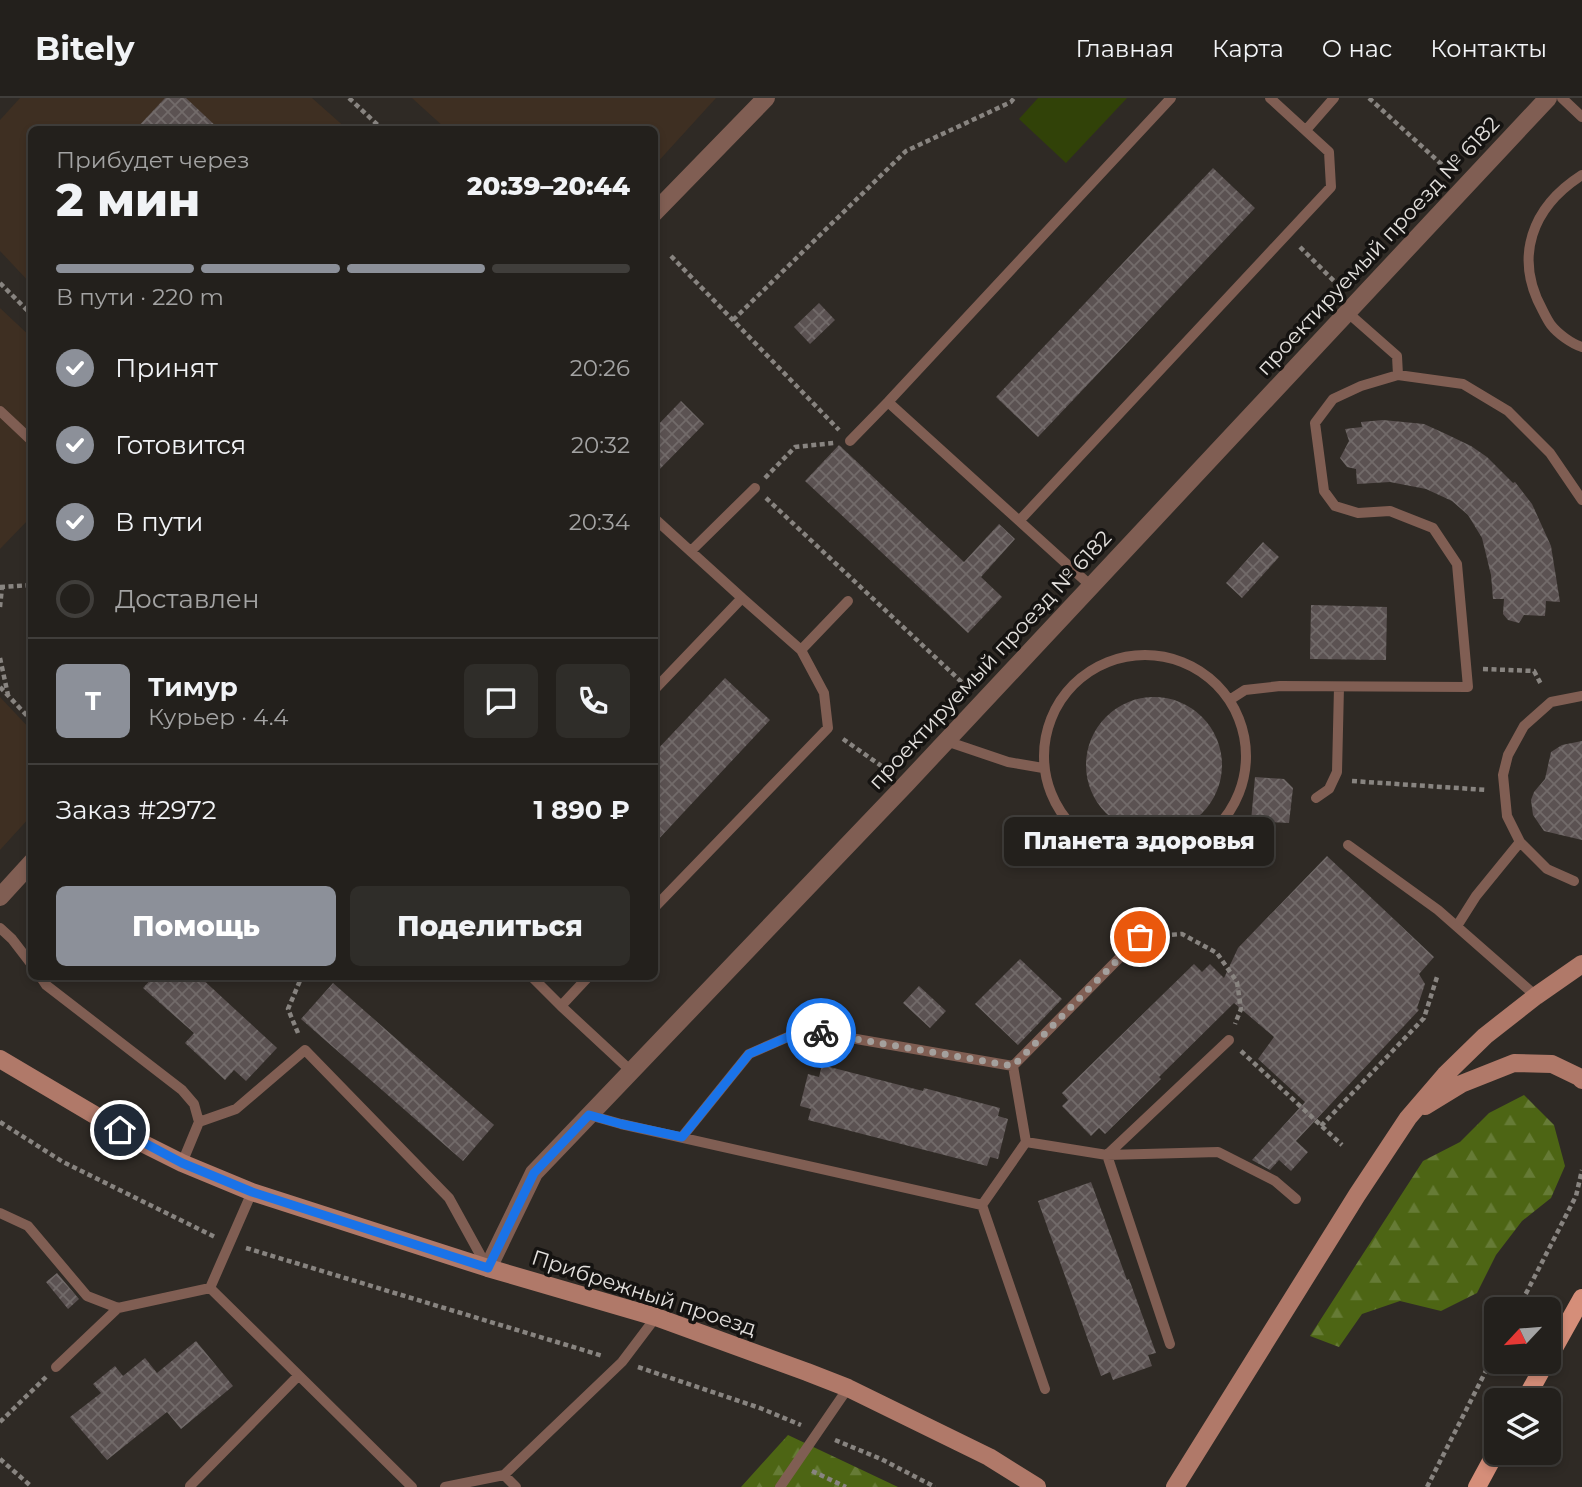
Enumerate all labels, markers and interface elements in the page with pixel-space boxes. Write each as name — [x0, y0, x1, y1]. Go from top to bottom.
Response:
text: Bitely — [35, 28, 134, 68]
text: Главная — [1076, 34, 1174, 63]
text: Карта — [1212, 34, 1284, 63]
text: О нас — [1322, 34, 1392, 63]
text: Контакты — [1430, 34, 1547, 63]
street label: проектируемый проезд № 6182 — [1251, 111, 1504, 380]
text: Прибудет через — [56, 146, 250, 174]
text: 20:39–20:44 — [467, 170, 630, 202]
text: 2 мин — [56, 171, 200, 228]
text: В пути · 220 m — [56, 283, 224, 311]
icon: check — [56, 349, 94, 387]
text: Принят — [115, 352, 218, 384]
text: 20:26 — [570, 354, 630, 382]
icon: check — [56, 426, 94, 464]
text: Готовится — [115, 429, 246, 461]
text: 20:32 — [571, 431, 630, 459]
icon: check — [56, 503, 94, 541]
text: В пути — [115, 506, 204, 538]
text: 20:34 — [569, 508, 630, 536]
street label: проектируемый проезд № 6182 — [863, 525, 1116, 794]
text: Доставлен — [115, 583, 260, 615]
button: chat — [464, 664, 538, 738]
button: phone — [556, 664, 630, 738]
text: Тимур — [148, 671, 238, 703]
text: Т — [85, 685, 101, 717]
text: Курьер · 4.4 — [148, 703, 288, 731]
text: Заказ #2972 — [56, 794, 217, 826]
text: 1 890 ₽ — [534, 794, 630, 826]
callout: Планета здоровья — [1005, 818, 1275, 867]
text: Планета здоровья — [1023, 827, 1255, 855]
button: Помощь — [56, 886, 336, 966]
button: Поделиться — [350, 886, 630, 966]
pin — [1110, 907, 1170, 967]
icon: bag — [1121, 918, 1159, 956]
courier — [786, 998, 856, 1068]
icon: bike — [802, 1014, 840, 1052]
pin — [90, 1100, 150, 1160]
icon: home — [101, 1111, 139, 1149]
street label: Прибрежный проезд — [529, 1244, 760, 1341]
north arrow — [1484, 1297, 1561, 1374]
map controls — [1484, 1297, 1561, 1465]
button: layers — [1484, 1388, 1561, 1465]

